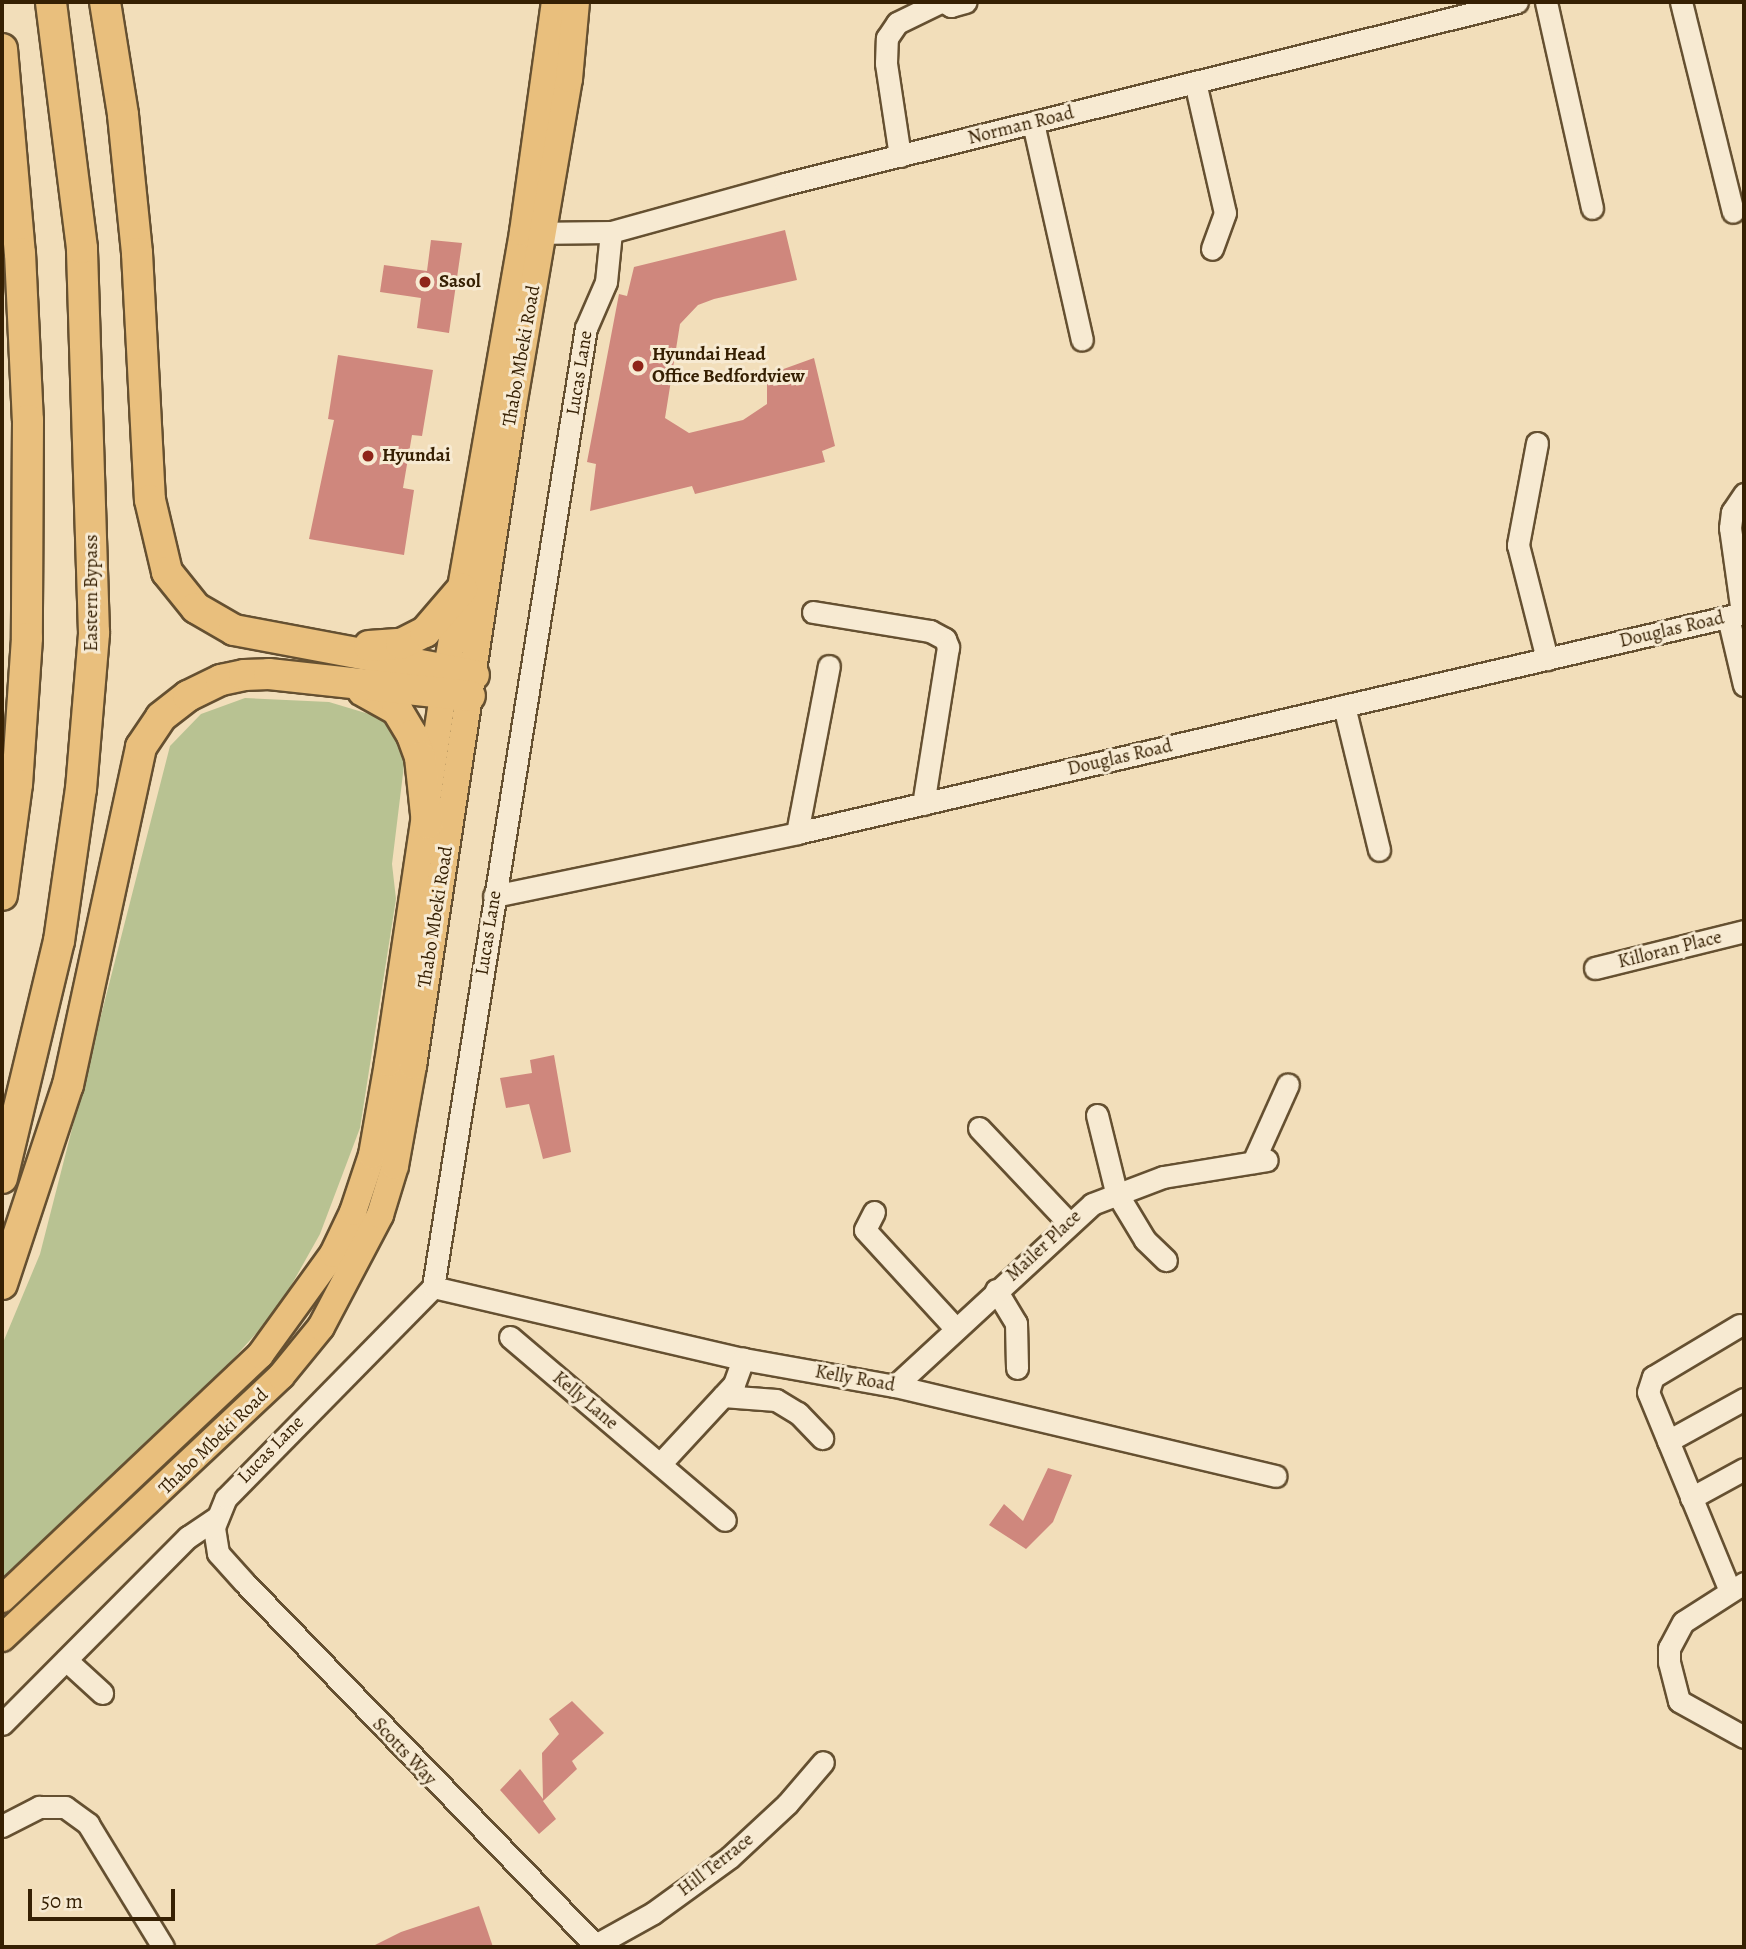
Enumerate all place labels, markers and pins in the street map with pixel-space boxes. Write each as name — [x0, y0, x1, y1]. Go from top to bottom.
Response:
place label: Sasol — [439, 271, 481, 293]
marker: Sasol — [417, 274, 433, 290]
place label: Hyundai Head Office Bedfordview — [652, 344, 805, 388]
marker: Hyundai Head Office Bedfordview — [630, 358, 646, 374]
place label: Hyundai — [382, 445, 451, 467]
marker: Hyundai — [360, 448, 376, 464]

